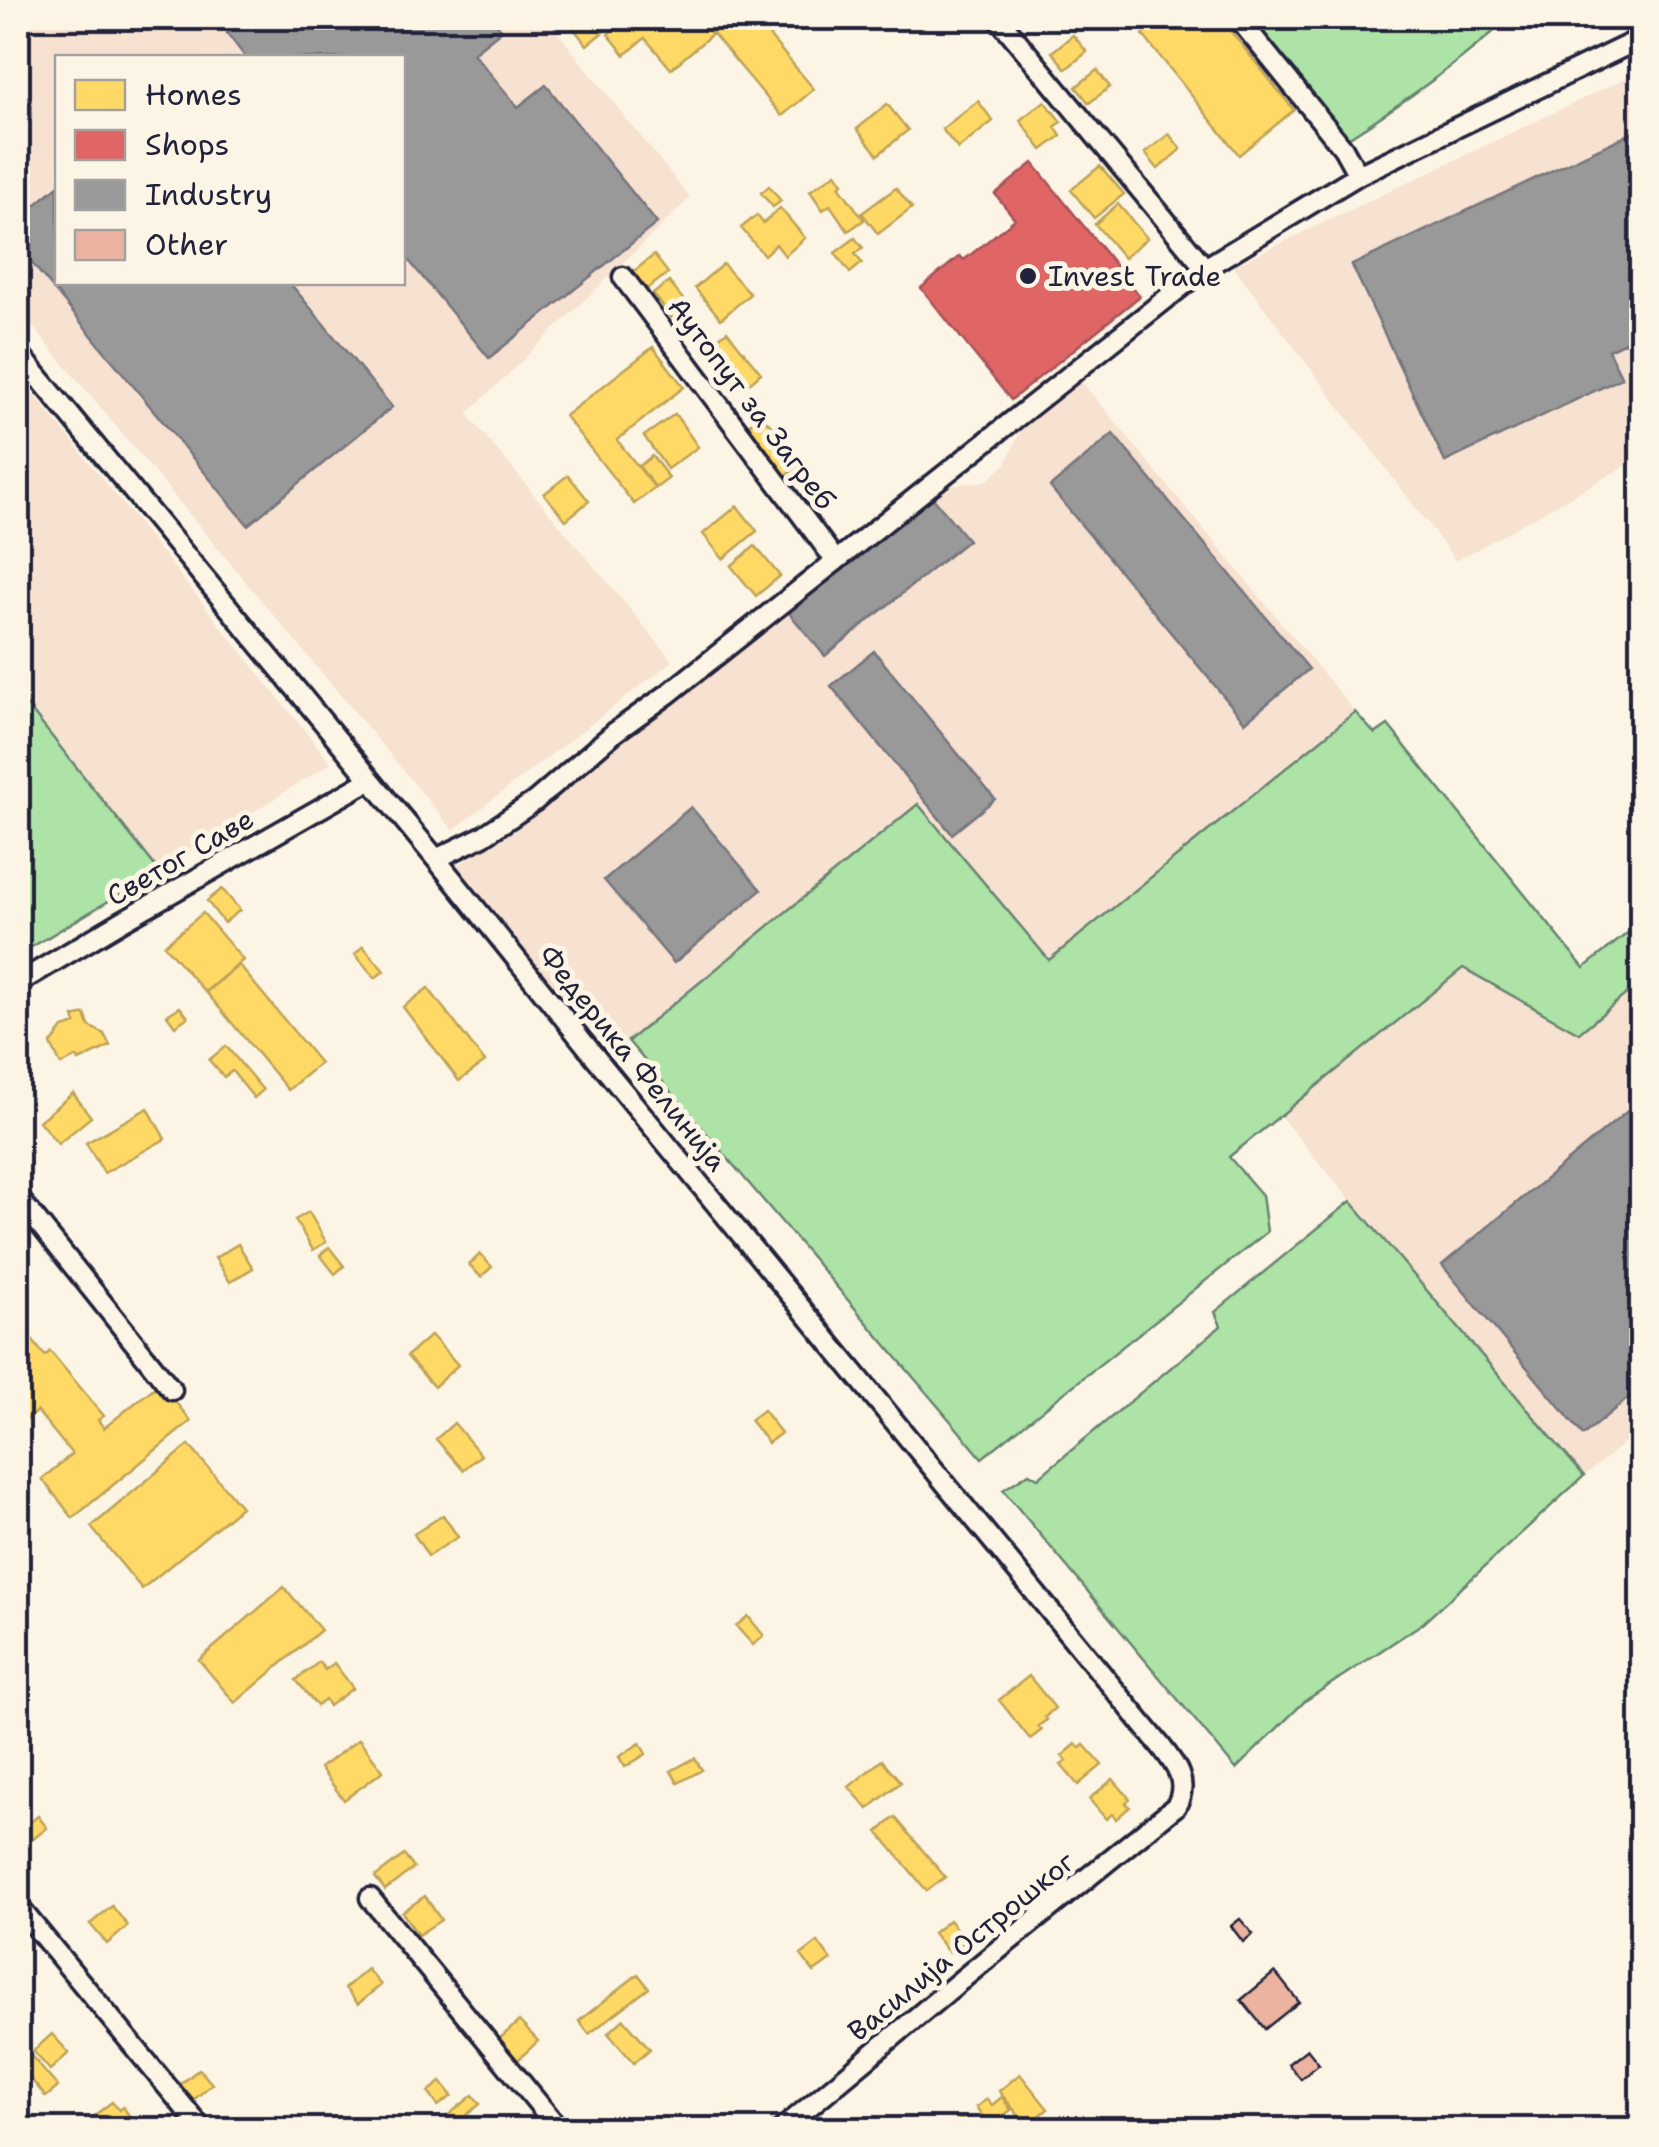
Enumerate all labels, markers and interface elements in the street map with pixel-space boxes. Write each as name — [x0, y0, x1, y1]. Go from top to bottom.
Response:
legend — [55, 55, 405, 285]
text: Homes — [145, 74, 242, 115]
text: Shops — [145, 124, 229, 165]
text: Industry — [145, 174, 272, 215]
text: Other — [145, 224, 228, 265]
place label: Invest Trade — [1048, 257, 1221, 295]
marker: Invest Trade — [1017, 265, 1039, 287]
street label: Аутопут за Загреб — [659, 289, 845, 517]
street label: Светог Саве — [100, 800, 260, 914]
street label: Федерика Фелинија — [530, 937, 736, 1179]
street label: Василија Острошког — [840, 1842, 1083, 2049]

